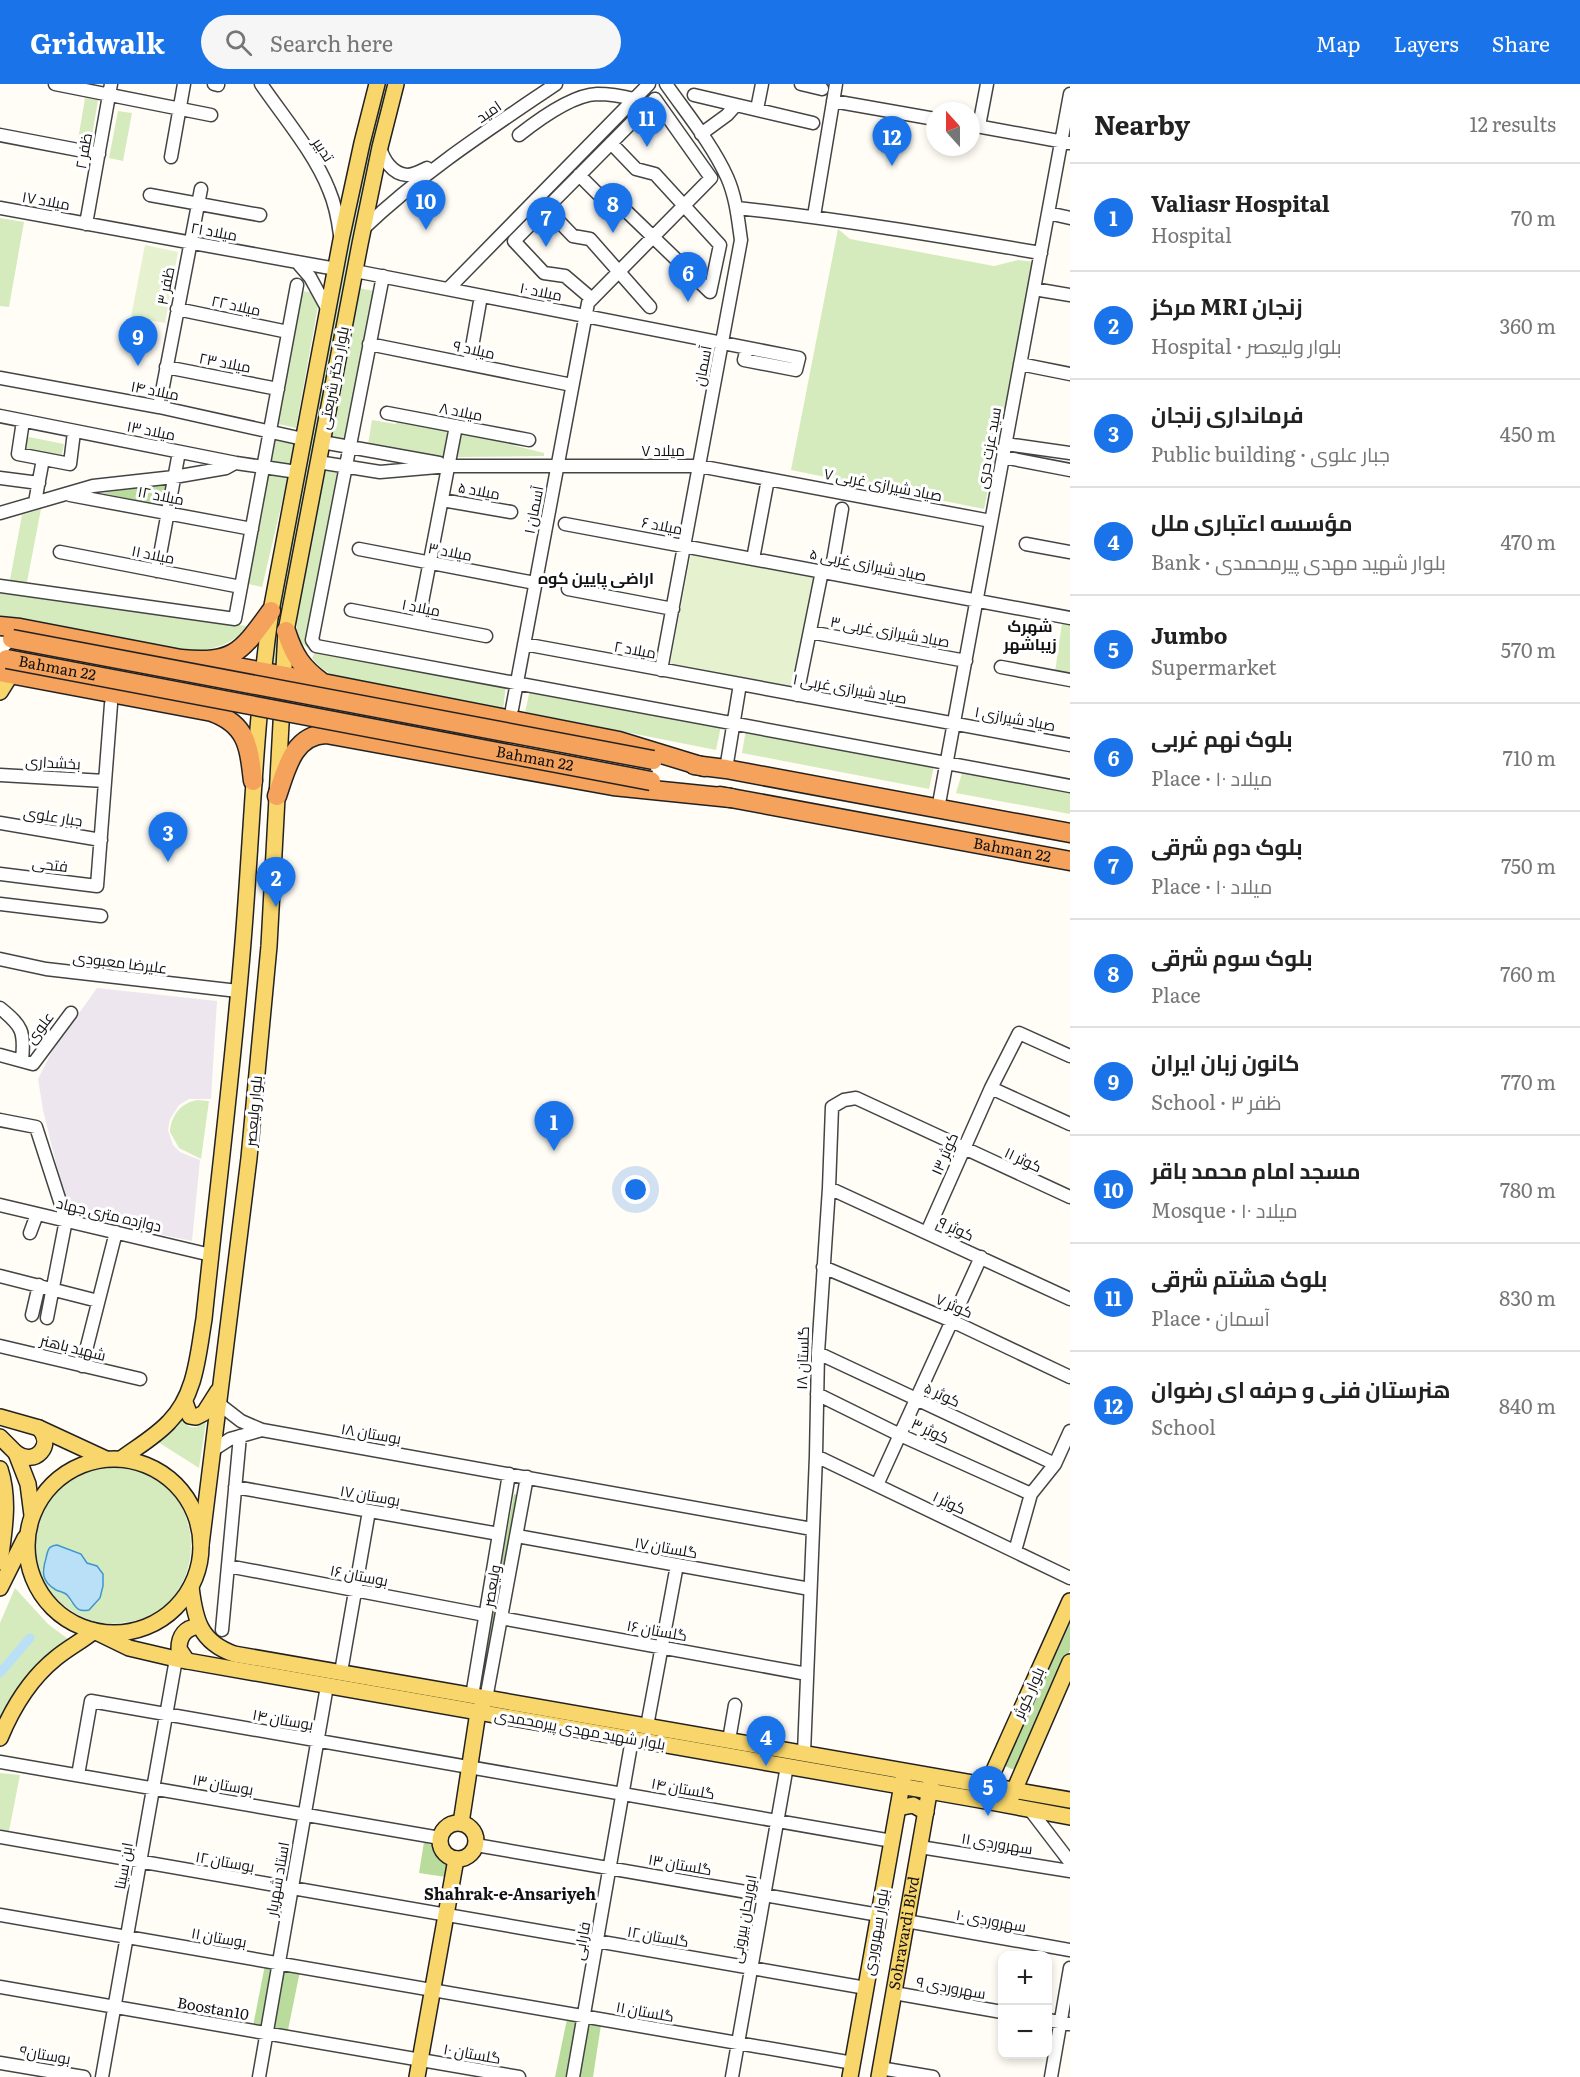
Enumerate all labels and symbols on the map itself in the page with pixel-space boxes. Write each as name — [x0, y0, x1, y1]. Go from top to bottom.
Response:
street label: امید — [471, 94, 505, 128]
pin: 11 — [628, 98, 666, 147]
north arrow — [926, 102, 980, 156]
pin: 12 — [872, 116, 912, 166]
street label: ظفر ۲ — [68, 131, 97, 171]
street label: تدبیر — [307, 132, 341, 166]
pin: 10 — [406, 180, 446, 230]
street label: میلاد ۱۷ — [20, 184, 72, 215]
pin: 8 — [594, 184, 632, 233]
pin: 7 — [526, 198, 566, 247]
street label: میلاد ۲۱ — [189, 215, 239, 246]
pin: 6 — [668, 252, 708, 302]
street label: ظفر ۳ — [150, 265, 179, 307]
street label: میلاد ۱۰ — [518, 275, 564, 306]
street label: میلاد ۲۲ — [209, 288, 263, 321]
pin: 9 — [118, 316, 158, 366]
street label: بلوار دکتر شریعتی — [311, 324, 354, 431]
street label: میلاد ۹ — [451, 333, 497, 364]
street label: آسمان — [686, 343, 717, 388]
street label: میلاد ۲۳ — [197, 345, 253, 378]
street label: میلاد ۱۴ — [129, 374, 182, 405]
street label: میلاد ۸ — [438, 395, 485, 426]
street label: سید عزت حری — [969, 405, 1006, 490]
street label: میلاد ۱۳ — [125, 414, 178, 446]
street label: میلاد ۷ — [641, 438, 685, 461]
street label: صیاد شیرازی غربی ۷ — [822, 461, 944, 506]
street label: میلاد ۵ — [456, 475, 502, 505]
street label: میلاد ۱۲ — [136, 479, 187, 510]
street label: آسمان ۱ — [517, 484, 548, 536]
street label: میلاد ۶ — [640, 509, 685, 540]
street label: میلاد ۳ — [426, 535, 474, 566]
street label: میلاد ۱۱ — [130, 538, 177, 569]
street label: صیاد شیرازی غربی ۵ — [808, 541, 929, 586]
district label: اراضی پایین کوه — [538, 565, 654, 590]
street label: میلاد ۱ — [400, 592, 443, 622]
street label: صیاد شیرازی غربی ۳ — [829, 609, 952, 652]
district label: شهرک زیباشهر — [1002, 613, 1057, 655]
street label: میلاد ۲ — [612, 634, 658, 664]
street label: Bahman 22 — [17, 648, 98, 686]
street label: صیاد شیرازی غربی ۱ — [791, 666, 909, 709]
street label: صیاد شیرازی ۱ — [973, 699, 1058, 736]
street label: Bahman 22 — [494, 739, 576, 776]
street label: بخشداری — [25, 749, 81, 774]
street label: جبار علوی — [22, 799, 85, 832]
pin: 3 — [148, 812, 188, 862]
street label: Bahman 22 — [972, 830, 1053, 867]
street label: فتحی — [31, 850, 69, 877]
pin: 2 — [256, 858, 296, 907]
street label: علیرضا معبودی — [72, 944, 169, 979]
street label: علوی — [19, 1006, 59, 1048]
street label: بلوار ولیعصر — [238, 1074, 267, 1148]
pin: 1 — [534, 1102, 574, 1151]
street label: کوثر ۱۳ — [924, 1128, 963, 1178]
street label: کوثر ۱۱ — [1001, 1140, 1046, 1177]
your location — [621, 1175, 650, 1204]
street label: دوازده متری جهاد — [54, 1190, 164, 1237]
street label: کوثر ۹ — [935, 1209, 978, 1246]
street label: کوثر ۷ — [932, 1286, 977, 1323]
street label: گلستان ۱۸ — [789, 1326, 814, 1390]
street label: شهید باهنر — [37, 1327, 109, 1366]
street label: کوثر ۵ — [921, 1375, 965, 1412]
street label: کوثر ۳ — [908, 1411, 953, 1448]
street label: بوستان ۱۸ — [339, 1416, 403, 1449]
street label: بوستان ۱۷ — [338, 1478, 402, 1511]
street label: کوثر ۱ — [929, 1484, 970, 1519]
street label: گلستان ۱۷ — [633, 1530, 700, 1563]
street label: بوستان ۱۶ — [328, 1558, 390, 1591]
street label: ولیعصر — [475, 1563, 506, 1610]
street label: گلستان ۱۶ — [625, 1613, 689, 1646]
street label: بلوار کوثر — [1006, 1663, 1049, 1723]
street label: بوستان ۱۴ — [251, 1702, 316, 1735]
street label: بلوار شهید مهدی پیرمحمدی — [493, 1702, 668, 1755]
pin: 4 — [746, 1716, 786, 1766]
pin: 5 — [968, 1766, 1008, 1816]
street label: بوستان ۱۳ — [191, 1767, 256, 1800]
street label: گلستان ۱۴ — [650, 1771, 717, 1804]
street label: سهروردی ١١ — [960, 1826, 1035, 1860]
street label: استاد شهریار — [259, 1840, 294, 1919]
street label: ابن سینا — [107, 1841, 138, 1891]
street label: بوستان ۱۲ — [194, 1844, 257, 1877]
street label: گلستان ۱۳ — [647, 1847, 714, 1880]
street label: ابوریحان بیرونی — [723, 1873, 762, 1965]
street label: Sohravardi Blvd — [882, 1874, 924, 1992]
district label: Shahrak-e-Ansariyeh — [424, 1881, 596, 1905]
street label: بلوار سهروردی — [856, 1886, 893, 1977]
street label: سهروردی ۱۰ — [954, 1902, 1028, 1937]
street label: گلستان ۱۲ — [626, 1919, 691, 1952]
street label: بوستان ۱۱ — [190, 1920, 249, 1953]
street label: فارابی — [566, 1920, 595, 1962]
street label: سهروردی ۹ — [915, 1969, 988, 2004]
street label: Boostan10 — [176, 1990, 251, 2025]
street label: گلستان ۱۱ — [614, 1994, 676, 2027]
street label: گلستان ۱۰ — [442, 2036, 503, 2069]
street label: بوستان۹ — [18, 2038, 73, 2069]

